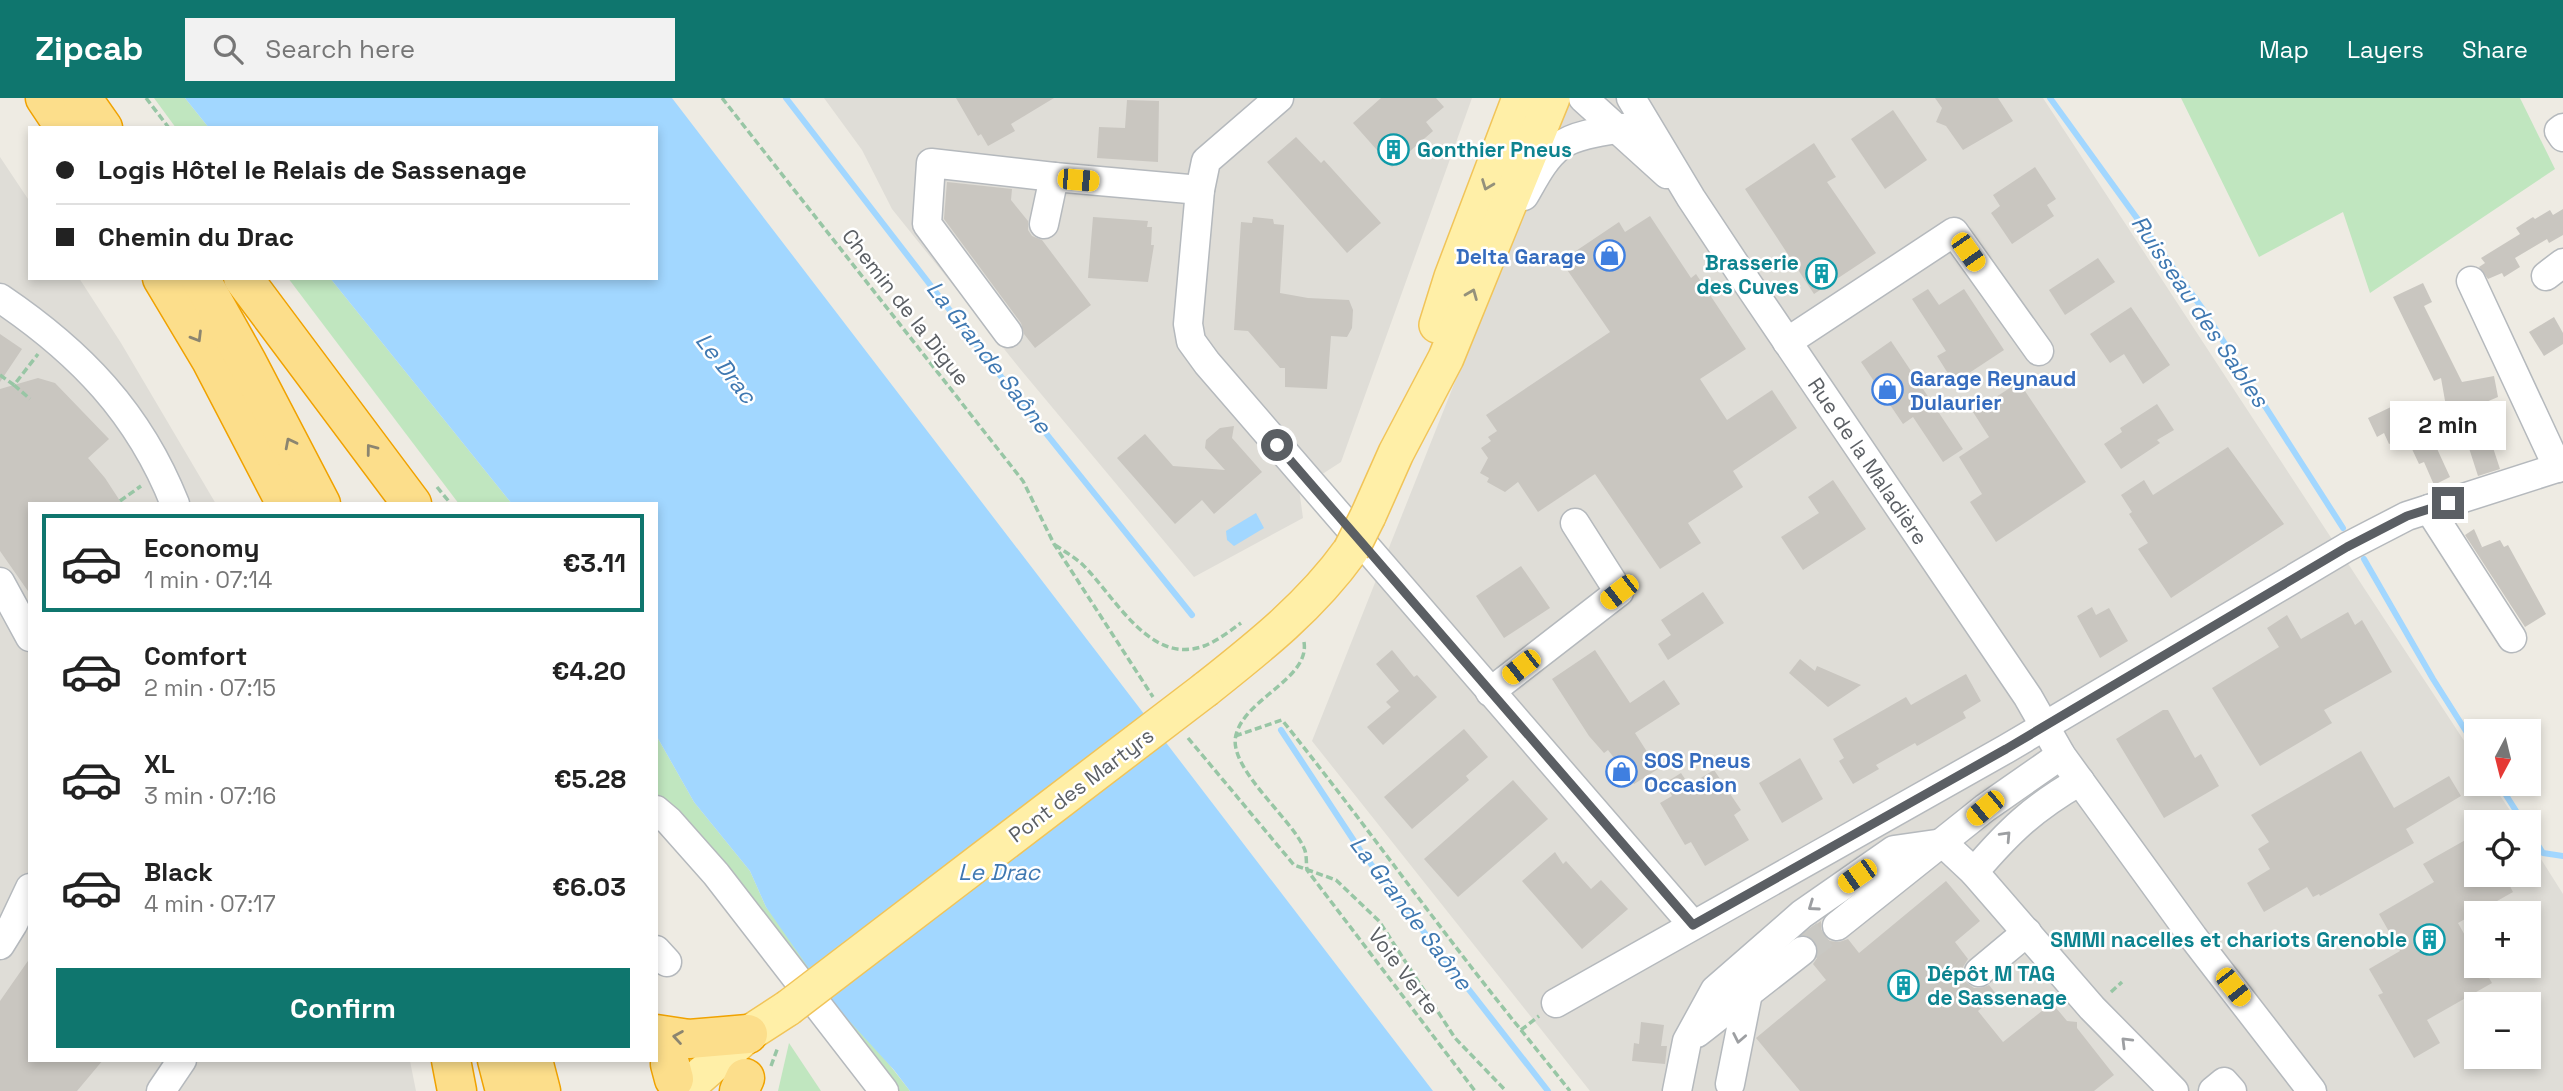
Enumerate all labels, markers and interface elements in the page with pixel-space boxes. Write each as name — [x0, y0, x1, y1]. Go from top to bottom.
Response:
search box — [185, 18, 675, 81]
text: Zipcab — [35, 28, 143, 70]
icon: search — [209, 30, 247, 68]
text: Search here — [265, 32, 415, 66]
text: Map — [2259, 34, 2309, 65]
text: Layers — [2347, 34, 2424, 65]
text: Share — [2462, 34, 2528, 65]
building icon: Gonthier Pneus — [1377, 132, 1411, 166]
place label: Gonthier Pneus — [1417, 136, 1572, 163]
text: Logis Hôtel le Relais de Sassenage — [98, 153, 527, 187]
car — [1057, 168, 1100, 192]
one-way arrow — [1481, 178, 1495, 190]
water label: Ruisseau des Sables — [2125, 209, 2276, 413]
text: Chemin du Drac — [98, 220, 294, 254]
street label: Chemin de la Digue — [836, 223, 976, 391]
car — [1948, 229, 1989, 275]
shop icon: Delta Garage — [1592, 239, 1626, 273]
place label: Delta Garage — [1456, 243, 1586, 270]
place label: Brasserie des Cuves — [1696, 249, 1799, 300]
building icon: Brasserie des Cuves — [1805, 257, 1839, 291]
water label: La Grande Saône — [920, 275, 1059, 441]
one-way arrow — [1464, 288, 1478, 301]
water label: Le Drac — [689, 326, 764, 411]
one-way arrow — [189, 329, 202, 342]
place label: Garage Reynaud Dulaurier — [1910, 365, 2076, 416]
street label: Rue de la Maladière — [1802, 372, 1934, 550]
shop icon: Garage Reynaud Dulaurier — [1870, 373, 1904, 407]
callout: 2 min — [2390, 402, 2506, 450]
text: 2 min — [2418, 410, 2478, 440]
route start — [1261, 429, 1293, 461]
one-way arrow — [285, 438, 299, 450]
one-way arrow — [367, 445, 380, 457]
route end — [2432, 487, 2464, 519]
text: Economy — [144, 531, 260, 565]
icon: car — [60, 532, 123, 595]
text: €3.11 — [563, 546, 626, 580]
text: 1 min · 07:14 — [144, 565, 272, 595]
car — [1596, 571, 1643, 613]
text: Comfort — [144, 639, 247, 673]
icon: car — [60, 640, 123, 703]
car — [1498, 646, 1545, 688]
text: €4.20 — [552, 654, 626, 688]
text: 2 min · 07:15 — [144, 673, 276, 703]
north arrow — [2464, 719, 2541, 796]
map controls — [2464, 719, 2541, 1069]
street label: Pont des Martyrs — [1003, 722, 1159, 848]
text: XL — [144, 747, 175, 781]
place label: SOS Pneus Occasion — [1644, 747, 1751, 798]
icon: car — [60, 748, 123, 811]
shop icon: SOS Pneus Occasion — [1604, 755, 1638, 789]
text: €5.28 — [554, 762, 626, 796]
text: 3 min · 07:16 — [144, 781, 276, 811]
car — [1963, 786, 2008, 830]
button: locate — [2464, 810, 2541, 887]
water label: La Grande Saône — [1343, 830, 1480, 997]
one-way arrow — [1998, 831, 2010, 844]
text: Black — [144, 855, 213, 889]
car — [1834, 855, 1881, 897]
icon: car — [60, 856, 123, 919]
water label: Le Drac — [958, 857, 1041, 887]
text: €6.03 — [552, 870, 626, 904]
text: 4 min · 07:17 — [144, 889, 276, 919]
one-way arrow — [1808, 898, 1821, 910]
button: + — [2464, 901, 2541, 978]
street label: Voie Verte — [1362, 922, 1446, 1020]
building icon: SMMI nacelles et chariots Grenoble — [2413, 922, 2447, 956]
place label: SMMI nacelles et chariots Grenoble — [2050, 926, 2407, 953]
place label: Dépôt M TAG de Sassenage — [1927, 960, 2067, 1011]
car — [2212, 964, 2255, 1010]
button: Confirm — [56, 968, 630, 1048]
building icon: Dépôt M TAG de Sassenage — [1887, 968, 1921, 1002]
button: − — [2464, 992, 2541, 1069]
one-way arrow — [672, 1030, 684, 1045]
one-way arrow — [1733, 1032, 1748, 1044]
one-way arrow — [2122, 1038, 2135, 1051]

